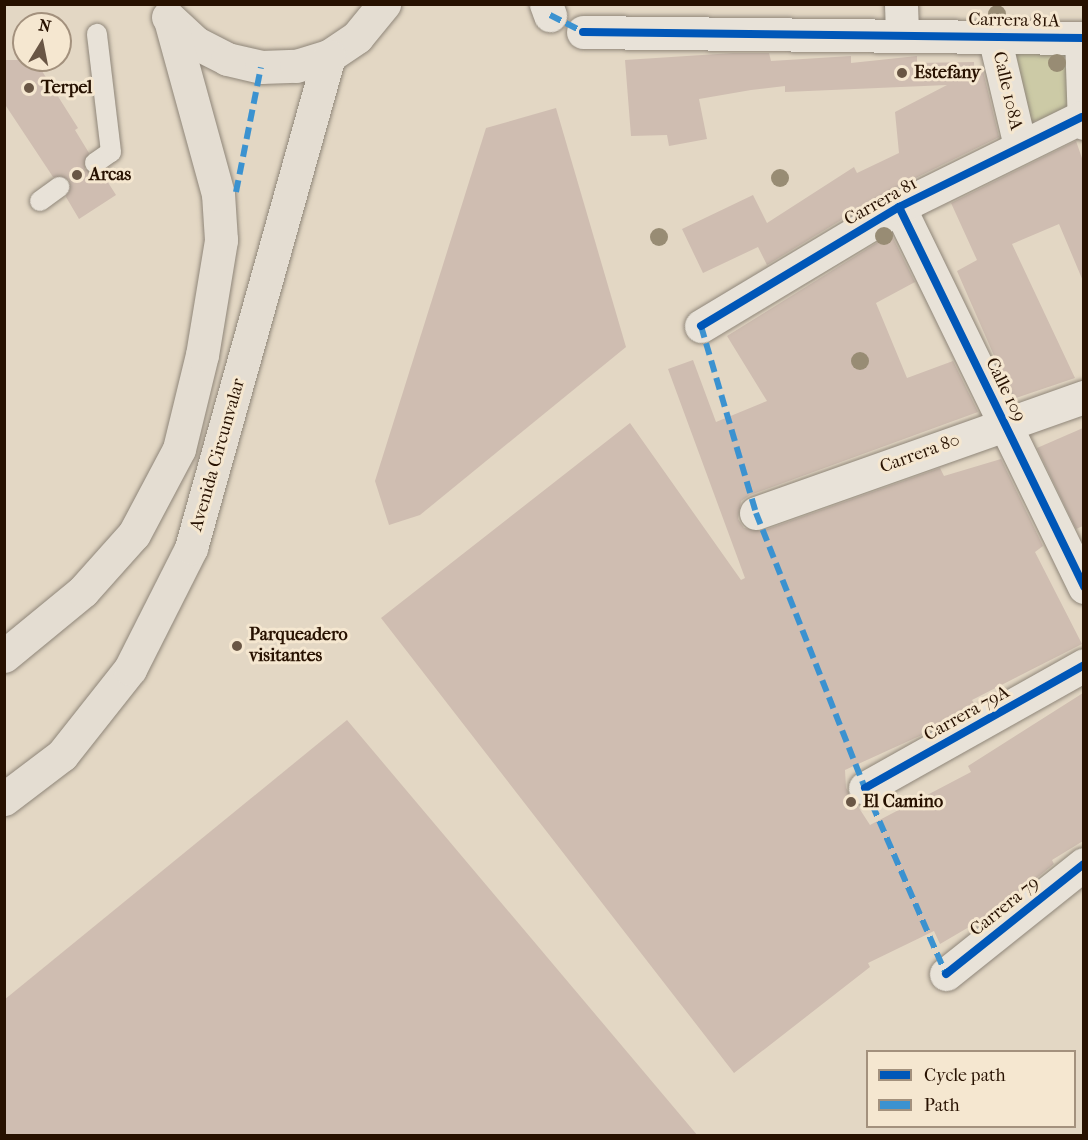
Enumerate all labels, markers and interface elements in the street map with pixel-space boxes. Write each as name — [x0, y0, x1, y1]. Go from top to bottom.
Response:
street label: Carrera 81A — [968, 9, 1060, 33]
north arrow — [12, 12, 72, 72]
text: N — [37, 15, 52, 36]
street label: Calle 108A — [987, 50, 1027, 132]
place label: Estefany — [914, 62, 981, 84]
marker: Estefany — [895, 66, 909, 80]
place label: Terpel — [41, 77, 92, 99]
marker: Terpel — [22, 81, 36, 95]
place label: Arcas — [89, 164, 131, 186]
marker: Arcas — [70, 168, 84, 182]
street label: Carrera 81 — [841, 173, 921, 231]
street label: Calle 109 — [980, 354, 1030, 426]
street label: Avenida Circunvalar — [186, 376, 250, 534]
street label: Carrera 80 — [877, 430, 963, 478]
place label: Parqueadero visitantes — [249, 625, 348, 668]
marker: Parqueadero visitantes — [230, 639, 244, 653]
street label: Carrera 79A — [921, 682, 1013, 746]
place label: El Camino — [863, 791, 943, 813]
marker: El Camino — [844, 795, 858, 809]
street label: Carrera 79 — [966, 873, 1044, 941]
legend — [866, 1050, 1076, 1128]
text: Cycle path — [924, 1065, 1005, 1086]
text: Path — [924, 1095, 960, 1116]

